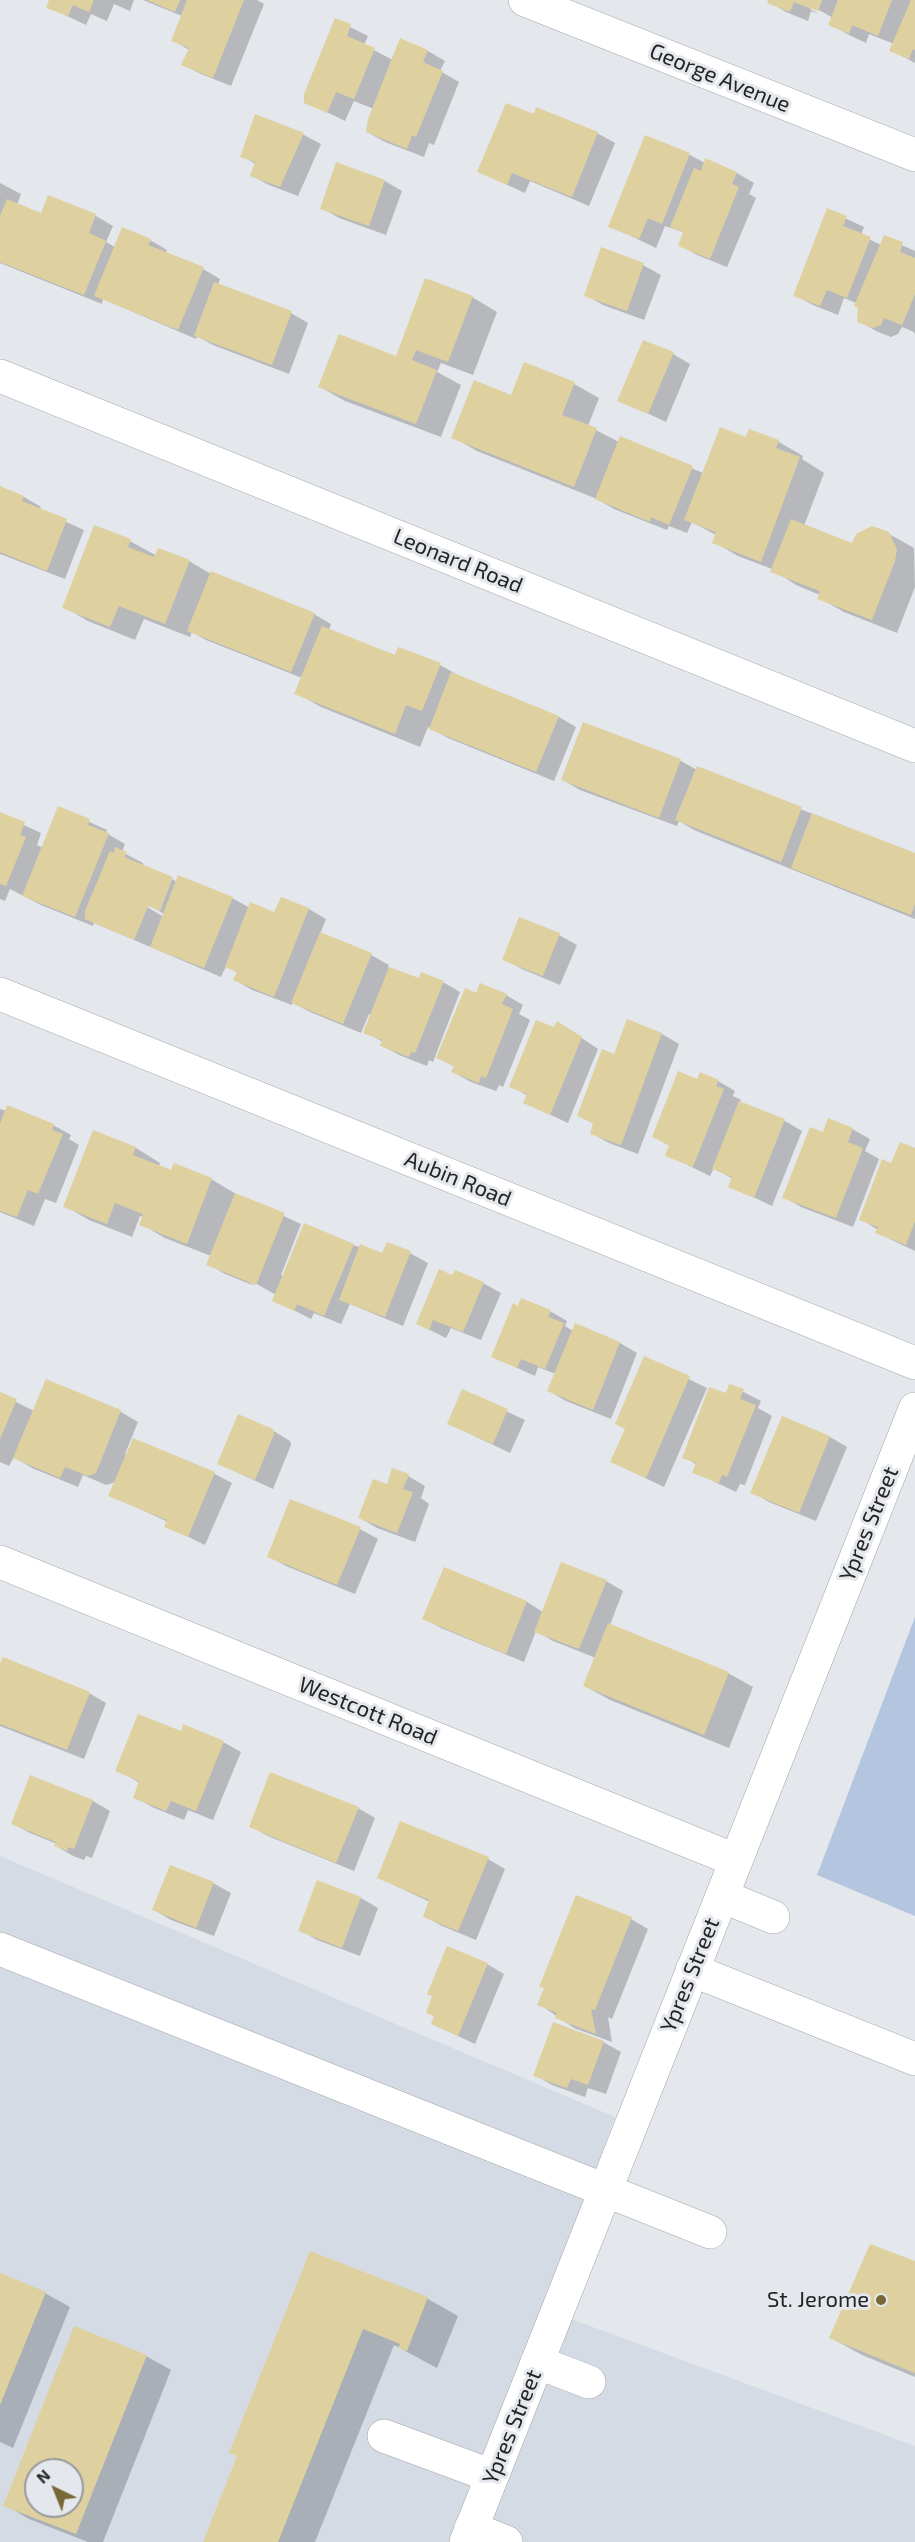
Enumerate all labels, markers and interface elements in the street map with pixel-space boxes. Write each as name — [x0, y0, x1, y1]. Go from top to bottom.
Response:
street label: George Avenue — [646, 38, 794, 118]
street label: Leonard Road — [389, 523, 527, 599]
street label: Aubin Road — [401, 1146, 515, 1212]
street label: Ypres Street — [834, 1463, 904, 1585]
street label: Westcott Road — [295, 1671, 441, 1751]
street label: Ypres Street — [655, 1914, 725, 2036]
place label: St. Jerome — [767, 2287, 869, 2313]
marker: St. Jerome — [874, 2293, 888, 2307]
street label: Ypres Street — [477, 2366, 547, 2488]
north arrow — [24, 2458, 84, 2518]
text: N — [32, 2465, 53, 2487]

